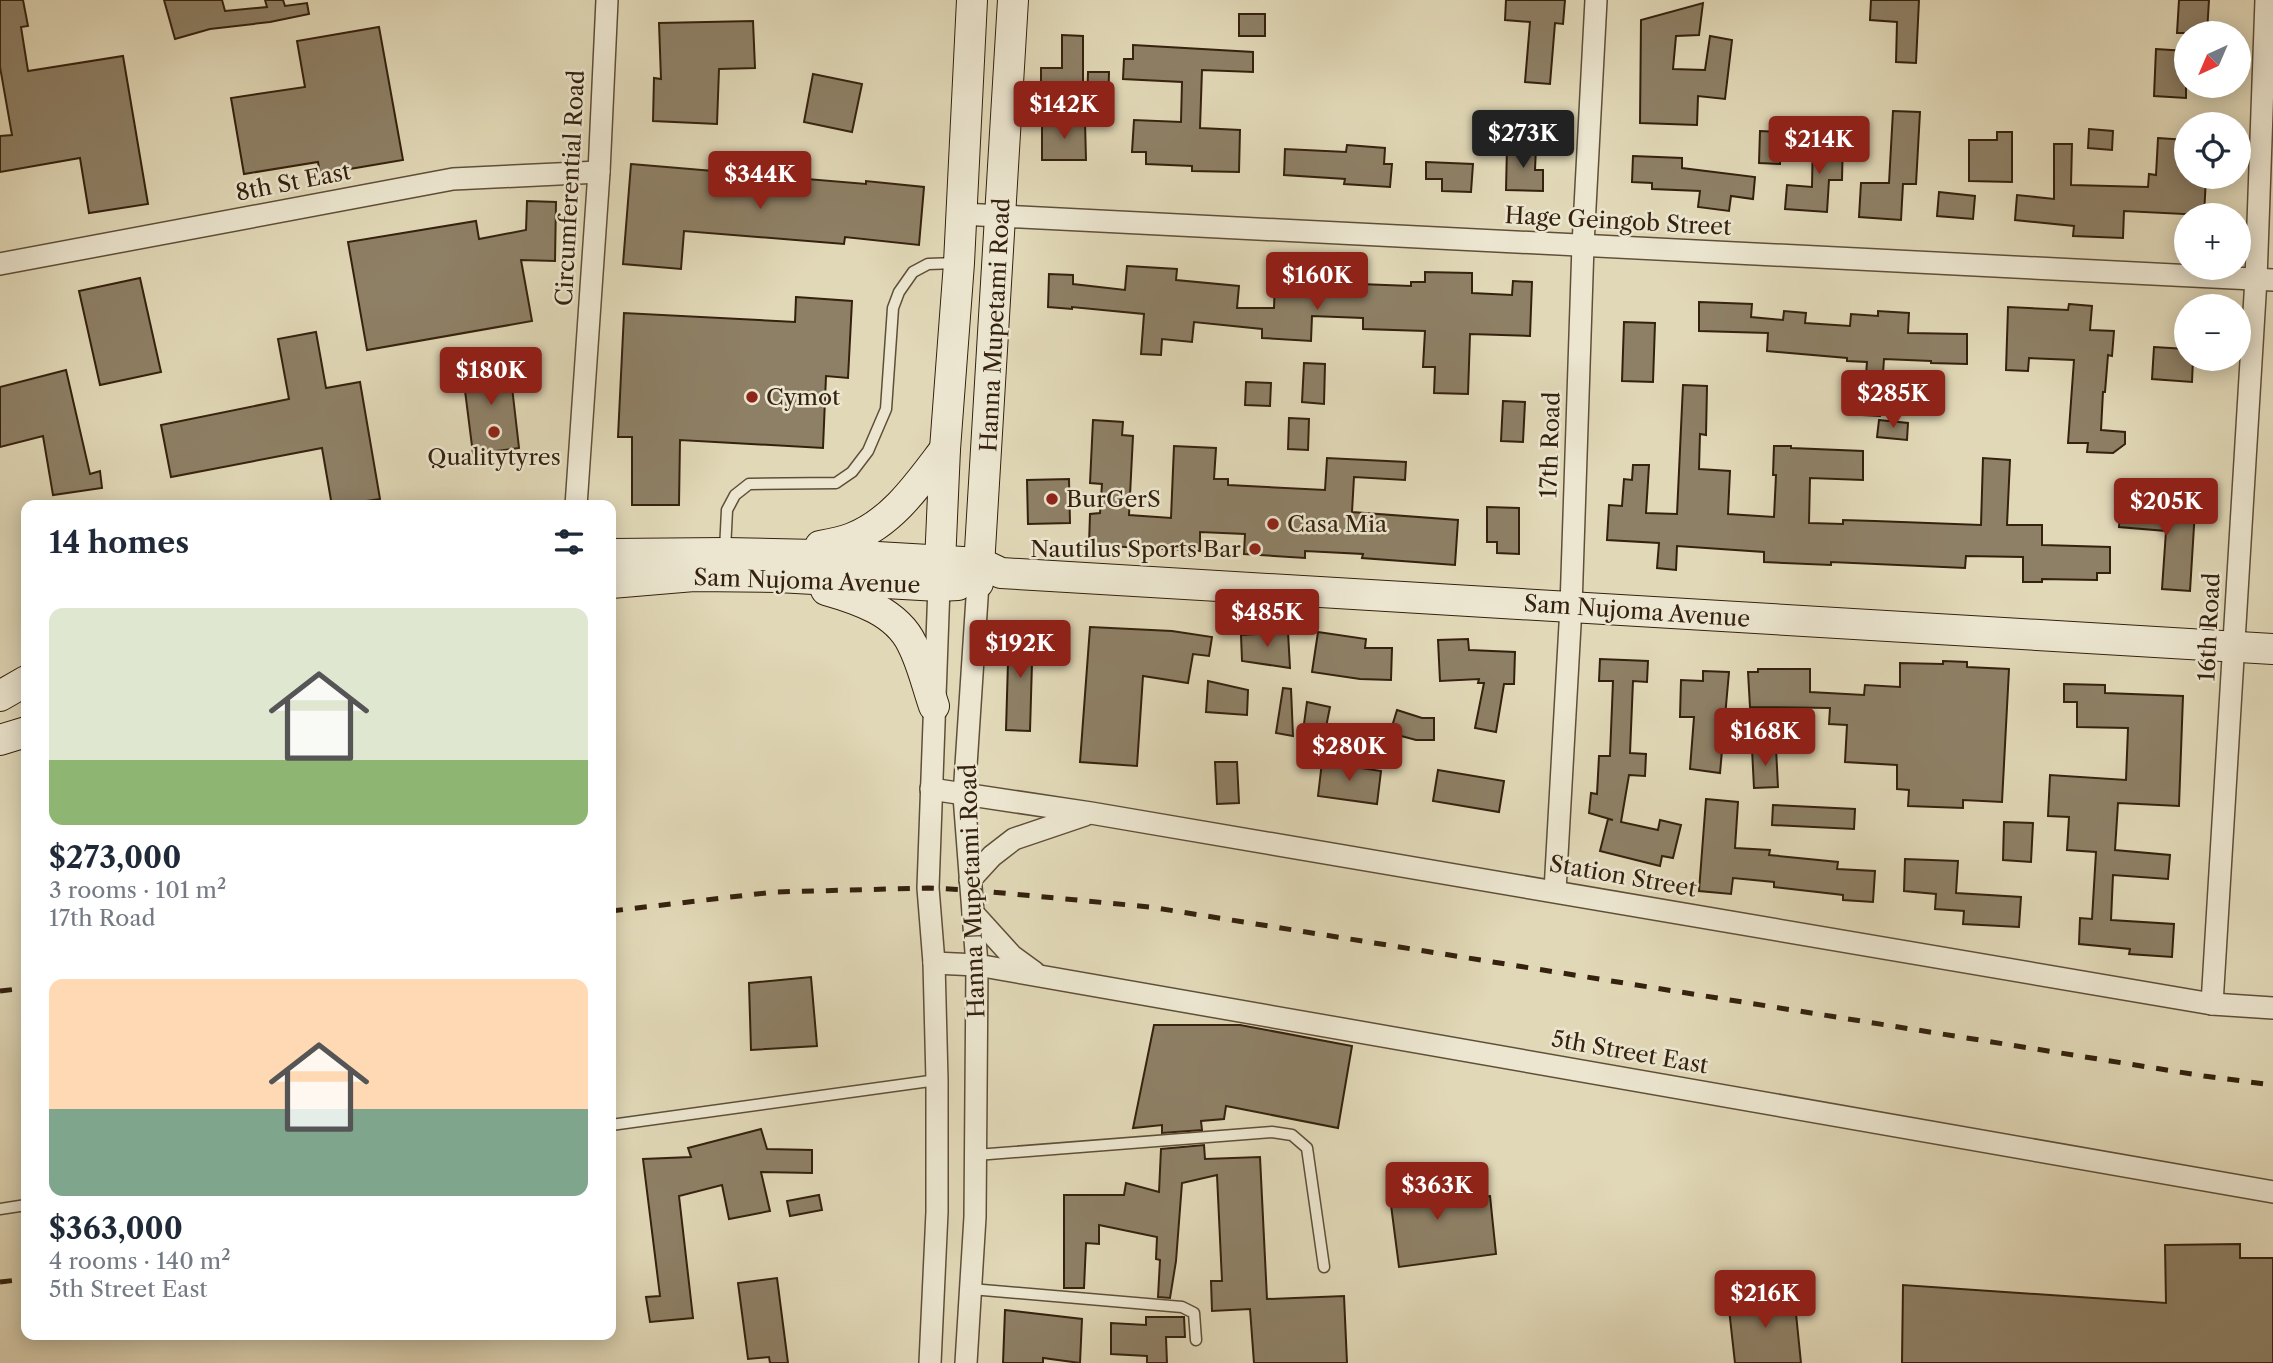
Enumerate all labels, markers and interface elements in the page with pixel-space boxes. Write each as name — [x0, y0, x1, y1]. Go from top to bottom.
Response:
north arrow — [2174, 21, 2250, 98]
map controls — [2174, 21, 2251, 371]
street label: Circumferential Road — [550, 69, 590, 307]
pin: $142K — [1015, 82, 1113, 141]
text: $142K — [1030, 90, 1098, 118]
pin: $273K — [1474, 110, 1572, 170]
button: locate — [2174, 112, 2251, 189]
pin: $214K — [1770, 116, 1868, 176]
text: $273K — [1488, 119, 1558, 147]
text: $214K — [1785, 125, 1853, 153]
pin: $344K — [711, 152, 809, 211]
street label: 8th St East — [233, 157, 353, 207]
text: $344K — [724, 160, 796, 188]
street label: Hanna Mupetami Road — [974, 197, 1016, 453]
street label: Hage Geingob Street — [1504, 201, 1732, 241]
button: + — [2174, 203, 2251, 280]
pin: $160K — [1268, 252, 1366, 312]
text: $160K — [1282, 261, 1352, 289]
button: − — [2174, 294, 2251, 371]
pin: $180K — [442, 348, 540, 407]
text: $180K — [456, 356, 526, 384]
pin: $285K — [1844, 370, 1942, 430]
text: $285K — [1857, 379, 1929, 407]
place label: Cymot — [766, 383, 840, 411]
marker: Cymot — [744, 389, 760, 405]
street label: 17th Road — [1534, 391, 1566, 499]
marker: Qualitytyres — [486, 424, 502, 440]
place label: Qualitytyres — [427, 443, 561, 471]
pin: $205K — [2117, 478, 2215, 538]
place label: BurGerS — [1066, 485, 1161, 513]
text: $205K — [2130, 487, 2202, 515]
marker: BurGerS — [1044, 491, 1060, 507]
place label: Casa Mia — [1287, 510, 1388, 538]
marker: Casa Mia — [1265, 516, 1281, 532]
icon: filters — [550, 523, 588, 561]
text: 14 homes — [49, 524, 189, 561]
place label: Nautilus Sports Bar — [1030, 535, 1241, 563]
marker: Nautilus Sports Bar — [1247, 541, 1263, 557]
street label: Sam Nujoma Avenue — [693, 563, 921, 599]
street label: 16th Road — [2192, 572, 2226, 682]
street label: Sam Nujoma Avenue — [1523, 589, 1751, 633]
pin: $485K — [1218, 590, 1316, 649]
text: $485K — [1231, 598, 1303, 626]
pin: $192K — [971, 620, 1069, 680]
text: $192K — [986, 629, 1054, 657]
icon: home — [256, 653, 382, 779]
pin: $168K — [1716, 708, 1814, 768]
text: $168K — [1730, 717, 1800, 745]
pin: $280K — [1300, 724, 1398, 783]
text: $280K — [1312, 732, 1386, 760]
street label: Hanna Mupetami Road — [954, 763, 990, 1019]
text: $273,000 — [49, 839, 181, 876]
street label: Station Street — [1547, 849, 1699, 903]
text: 3 rooms · 101 m² — [49, 876, 226, 904]
text: 17th Road — [49, 904, 156, 932]
icon: home — [256, 1024, 382, 1150]
street label: 5th Street East — [1550, 1024, 1710, 1080]
pin: $363K — [1388, 1162, 1486, 1222]
text: $363K — [1402, 1171, 1472, 1199]
text: $363,000 — [49, 1210, 183, 1247]
text: 4 rooms · 140 m² — [49, 1247, 231, 1275]
pin: $216K — [1716, 1270, 1814, 1330]
text: 5th Street East — [49, 1275, 207, 1303]
text: $216K — [1731, 1279, 1799, 1307]

